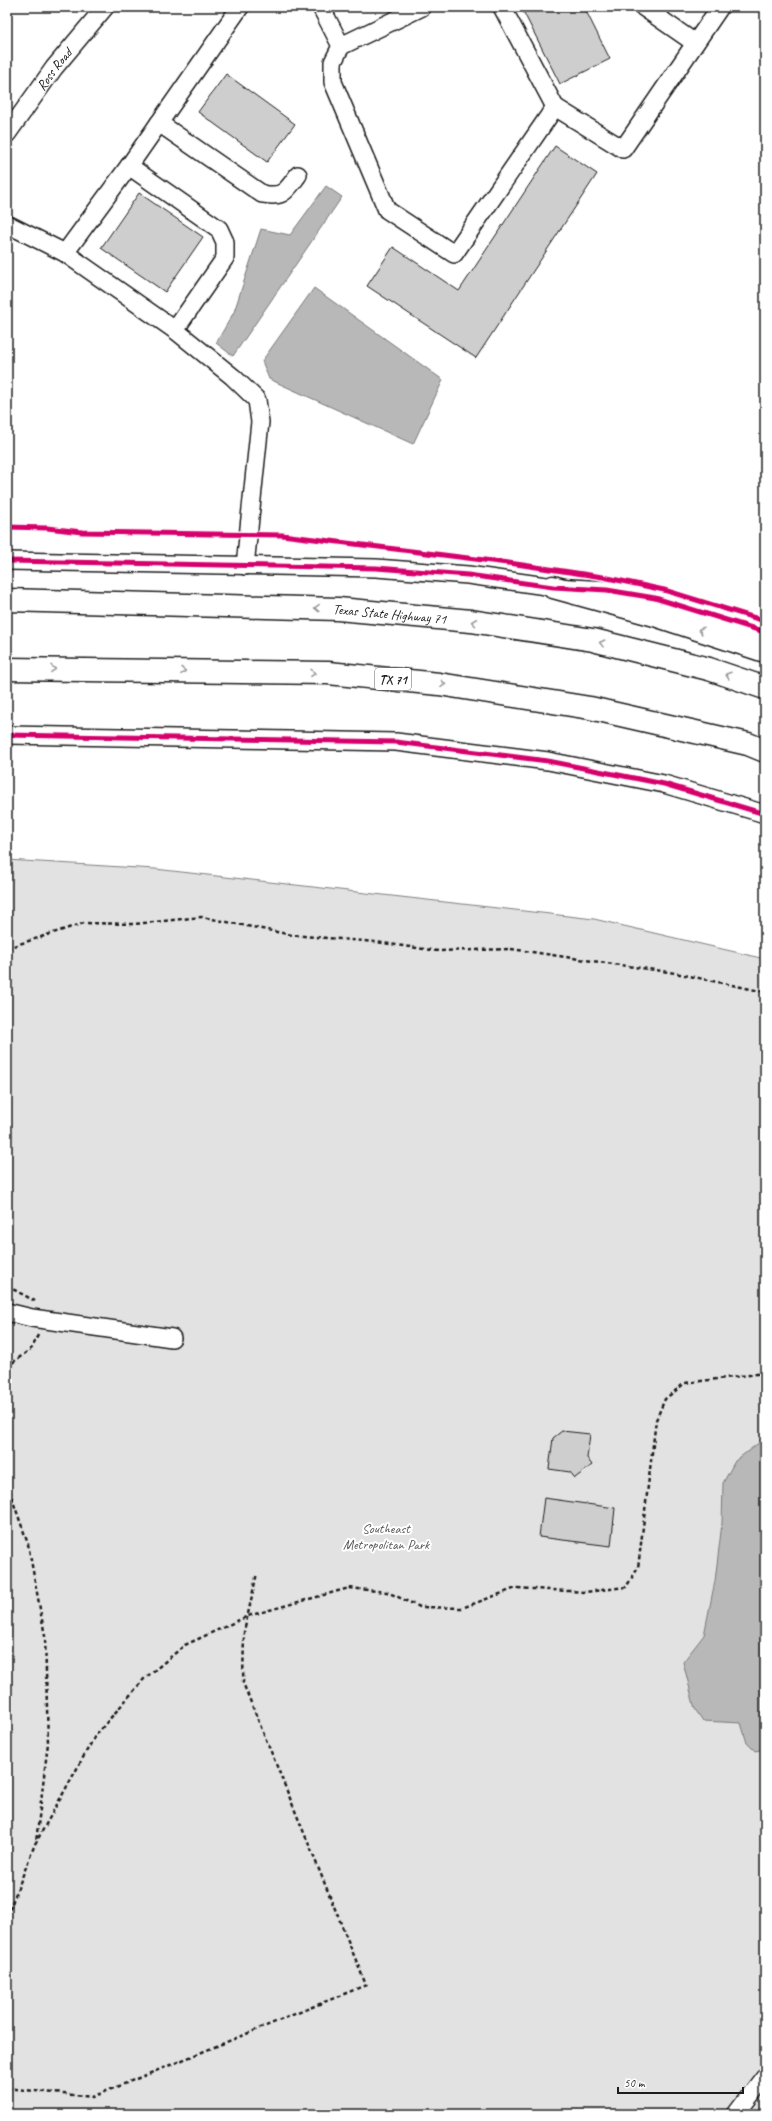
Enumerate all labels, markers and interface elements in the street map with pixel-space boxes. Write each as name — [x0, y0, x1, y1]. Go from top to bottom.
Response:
street label: Ross Road — [33, 43, 77, 94]
street label: Texas State Highway 71 — [333, 601, 448, 628]
one-way arrow — [314, 604, 320, 612]
one-way arrow — [471, 618, 477, 627]
one-way arrow — [698, 626, 705, 635]
one-way arrow — [599, 639, 605, 647]
one-way arrow — [50, 665, 56, 673]
one-way arrow — [180, 667, 186, 675]
road number: TX 71 — [375, 668, 411, 690]
one-way arrow — [310, 669, 316, 677]
one-way arrow — [725, 672, 732, 680]
one-way arrow — [440, 679, 446, 688]
park label: Southeast Metropolitan Park — [343, 1520, 430, 1553]
scale bar — [618, 2069, 743, 2095]
text: 50 m — [624, 2075, 646, 2091]

